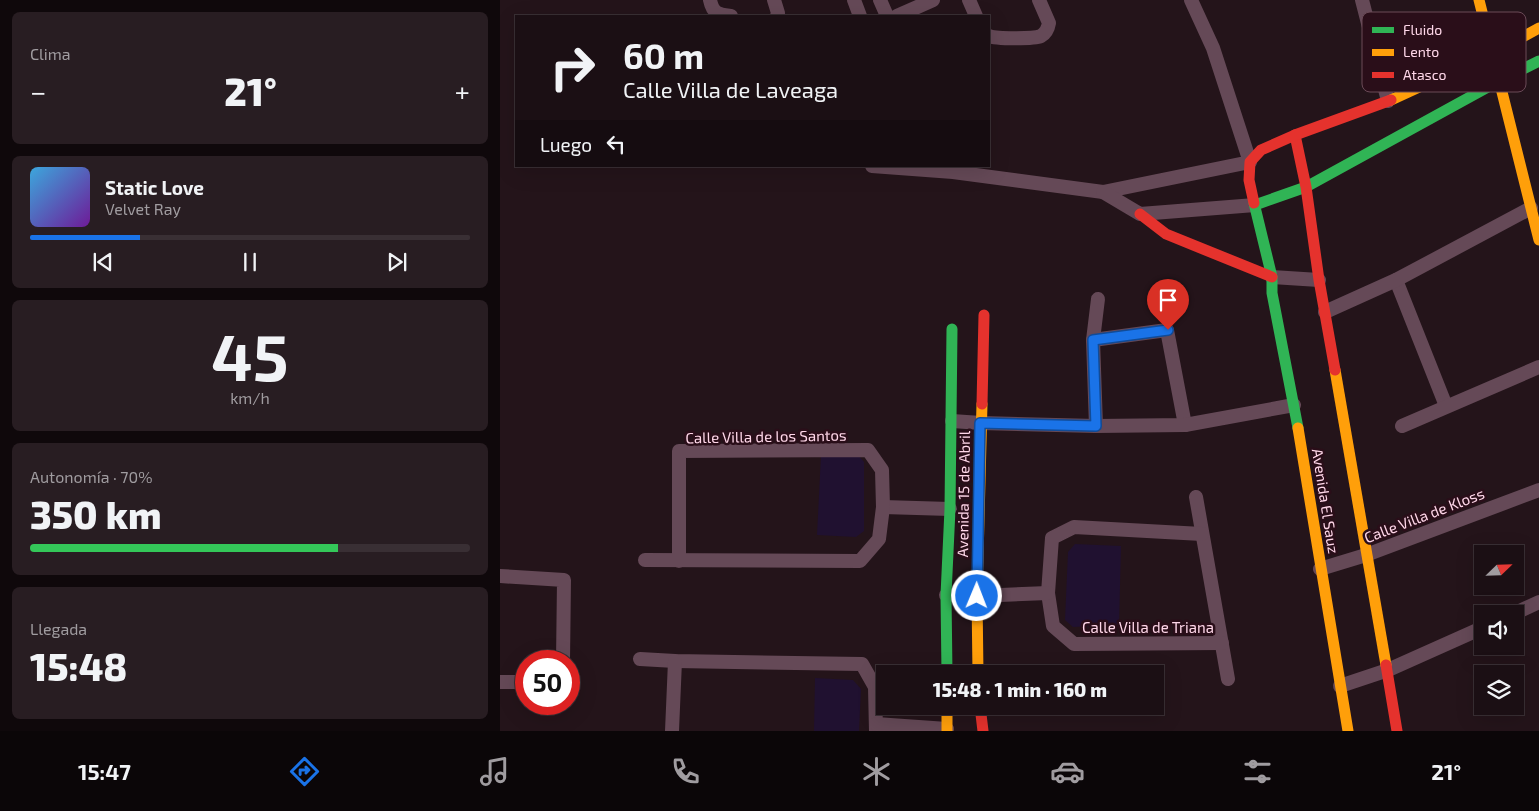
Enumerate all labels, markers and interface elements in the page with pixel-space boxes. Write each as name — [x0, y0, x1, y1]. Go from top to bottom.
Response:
legend — [1362, 12, 1526, 92]
text: Fluido — [1403, 21, 1442, 38]
text: 60 m — [623, 34, 704, 76]
icon: right — [540, 35, 605, 100]
text: Lento — [1403, 43, 1439, 60]
text: Clima — [30, 44, 71, 63]
text: Atasco — [1403, 66, 1446, 83]
text: 21° — [224, 68, 277, 114]
text: − — [30, 74, 46, 108]
text: + — [455, 74, 470, 108]
text: Calle Villa de Laveaga — [623, 76, 838, 102]
icon: left — [602, 130, 630, 158]
text: Luego — [540, 133, 592, 156]
text: Static Love — [105, 176, 204, 199]
text: Velvet Ray — [105, 199, 181, 218]
icon: previous — [89, 248, 117, 276]
icon: pause — [236, 248, 264, 276]
icon: next — [383, 248, 411, 276]
pin — [1147, 279, 1189, 330]
icon: arrive — [1154, 286, 1182, 314]
text: 45 — [211, 316, 289, 394]
text: km/h — [230, 388, 270, 407]
street label: Calle Villa de los Santos — [685, 426, 847, 446]
street label: Avenida 15 de Abril — [953, 430, 973, 557]
street label: Avenida El Sauz — [1309, 447, 1343, 555]
text: Autonomía · 70% — [30, 467, 152, 486]
street label: Calle Villa de Kloss — [1361, 484, 1487, 546]
text: 350 km — [30, 491, 162, 537]
north arrow — [1474, 545, 1524, 595]
map controls — [1474, 545, 1524, 715]
position arrow — [950, 569, 1002, 621]
button: sound — [1474, 605, 1524, 655]
street label: Calle Villa de Triana — [1082, 618, 1214, 636]
text: Llegada — [30, 619, 87, 638]
text: 15:48 — [30, 643, 127, 689]
speed limit sign: 50 — [515, 650, 580, 715]
button: layers — [1474, 665, 1524, 715]
text: 15:48 · 1 min · 160 m — [933, 678, 1107, 701]
icon: directions — [287, 754, 322, 789]
icon: music — [477, 754, 512, 789]
icon: phone — [668, 754, 703, 789]
icon: climate — [859, 754, 894, 789]
icon: car — [1050, 754, 1085, 789]
icon: filters — [1240, 754, 1275, 789]
text: 15:47 — [78, 758, 131, 784]
text: 21° — [1431, 758, 1461, 784]

